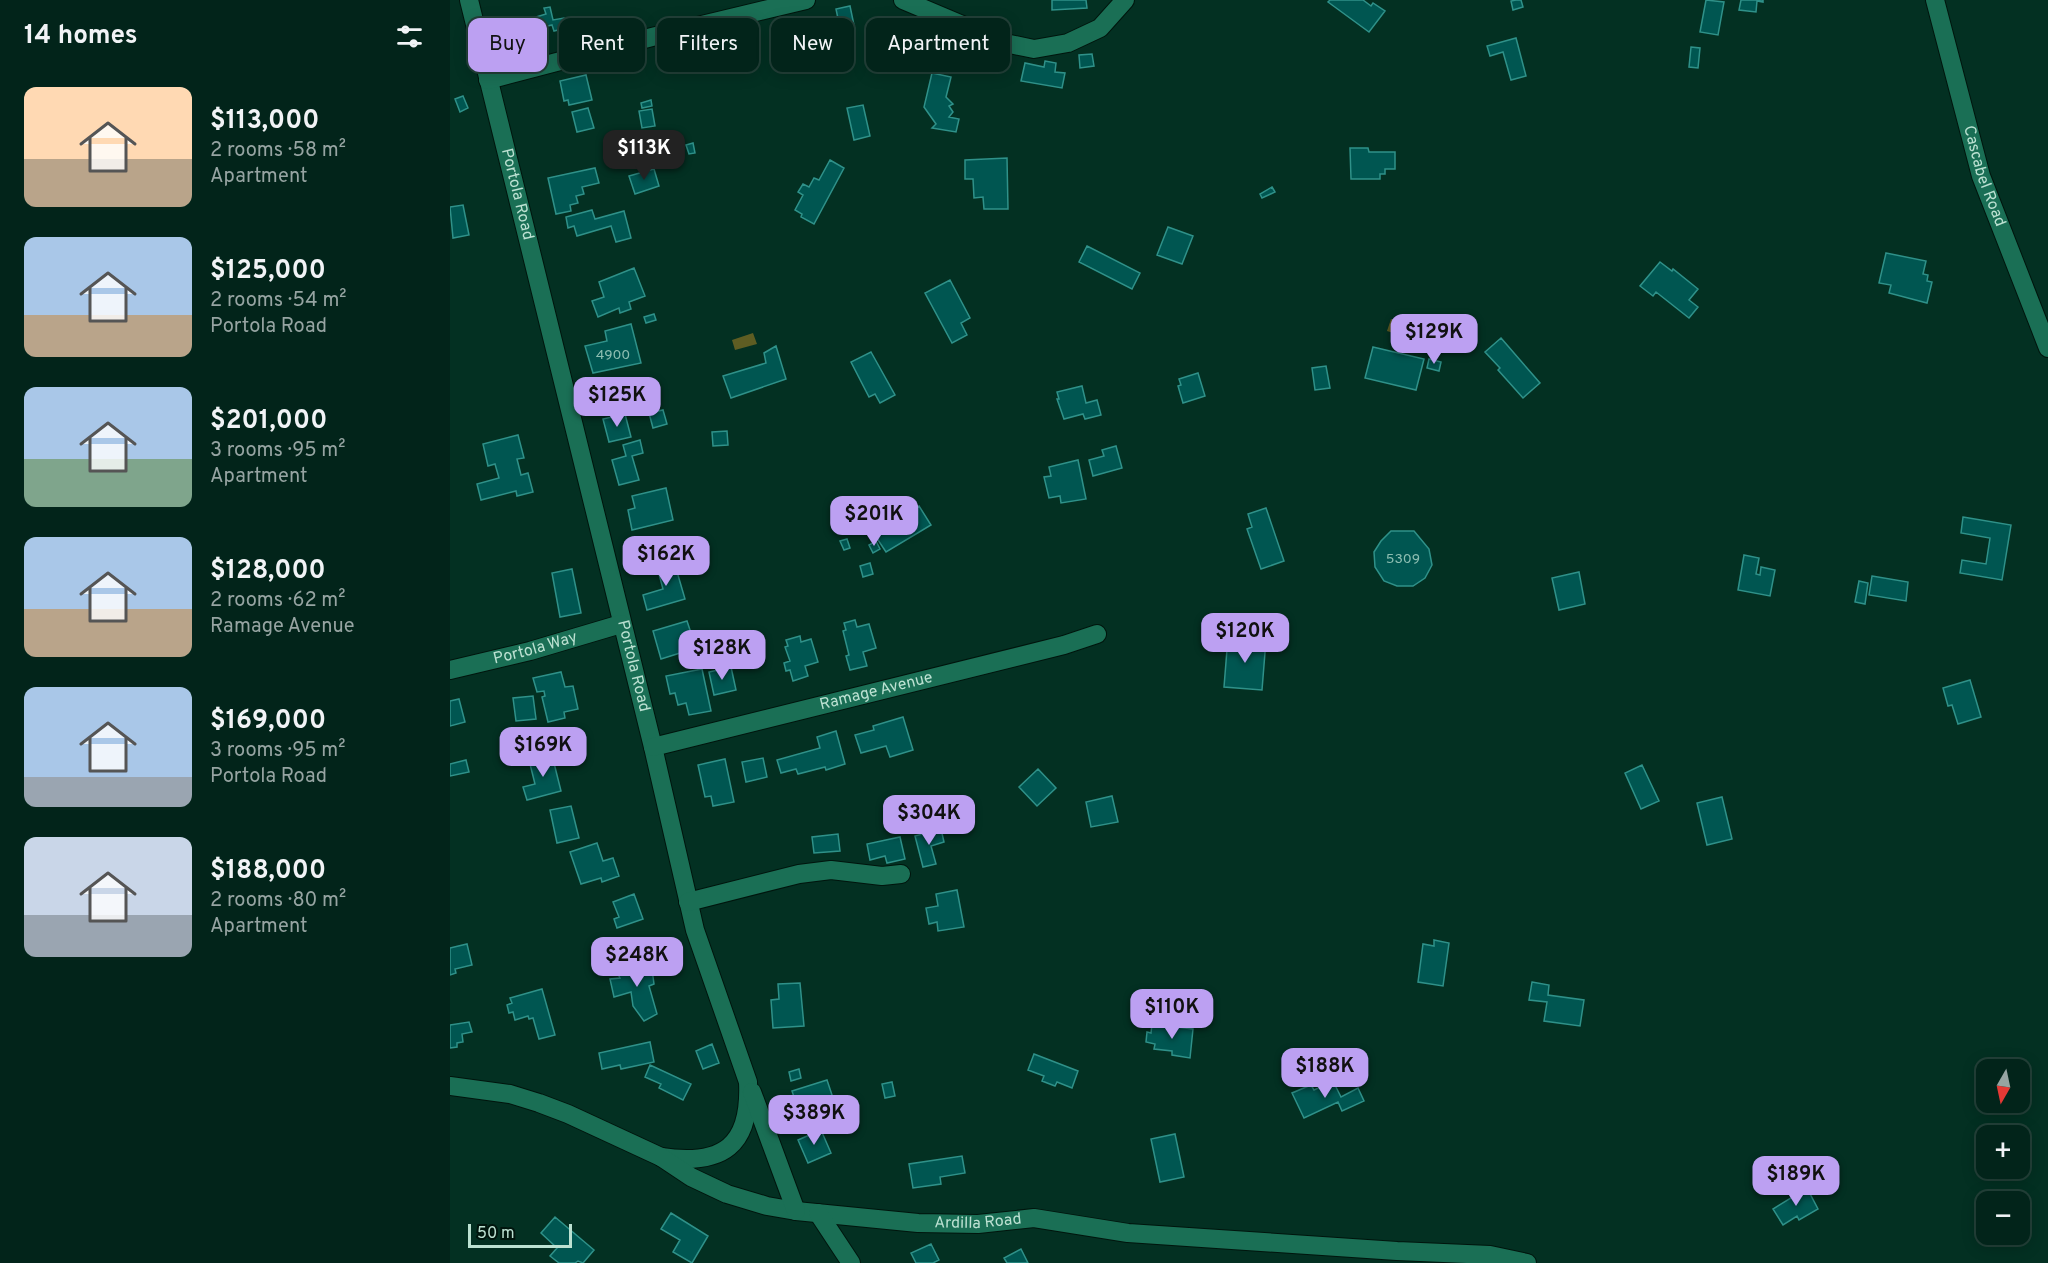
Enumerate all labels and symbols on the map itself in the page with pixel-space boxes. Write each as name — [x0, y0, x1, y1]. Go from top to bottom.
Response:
street label: Cascabel Road — [1958, 124, 2010, 230]
pin: $113K — [602, 130, 686, 181]
street label: Portola Road — [496, 146, 538, 242]
pin: $129K — [1392, 314, 1476, 365]
house number: 4900 — [596, 347, 630, 364]
pin: $125K — [575, 377, 659, 428]
pin: $201K — [832, 496, 916, 547]
pin: $162K — [624, 536, 708, 587]
house number: 5309 — [1386, 551, 1420, 568]
pin: $120K — [1203, 613, 1287, 664]
street label: Portola Road — [612, 618, 654, 714]
street label: Portola Way — [491, 627, 580, 669]
pin: $128K — [680, 630, 764, 681]
street label: Ramage Avenue — [818, 668, 935, 715]
pin: $169K — [501, 727, 585, 778]
pin: $304K — [887, 795, 971, 846]
pin: $248K — [595, 937, 679, 988]
pin: $110K — [1130, 989, 1214, 1040]
pin: $188K — [1283, 1048, 1367, 1099]
north arrow — [1976, 1059, 2030, 1113]
pin: $389K — [772, 1095, 856, 1146]
pin: $189K — [1754, 1156, 1838, 1207]
street label: Ardilla Road — [934, 1209, 1023, 1234]
scale bar — [468, 1221, 572, 1248]

